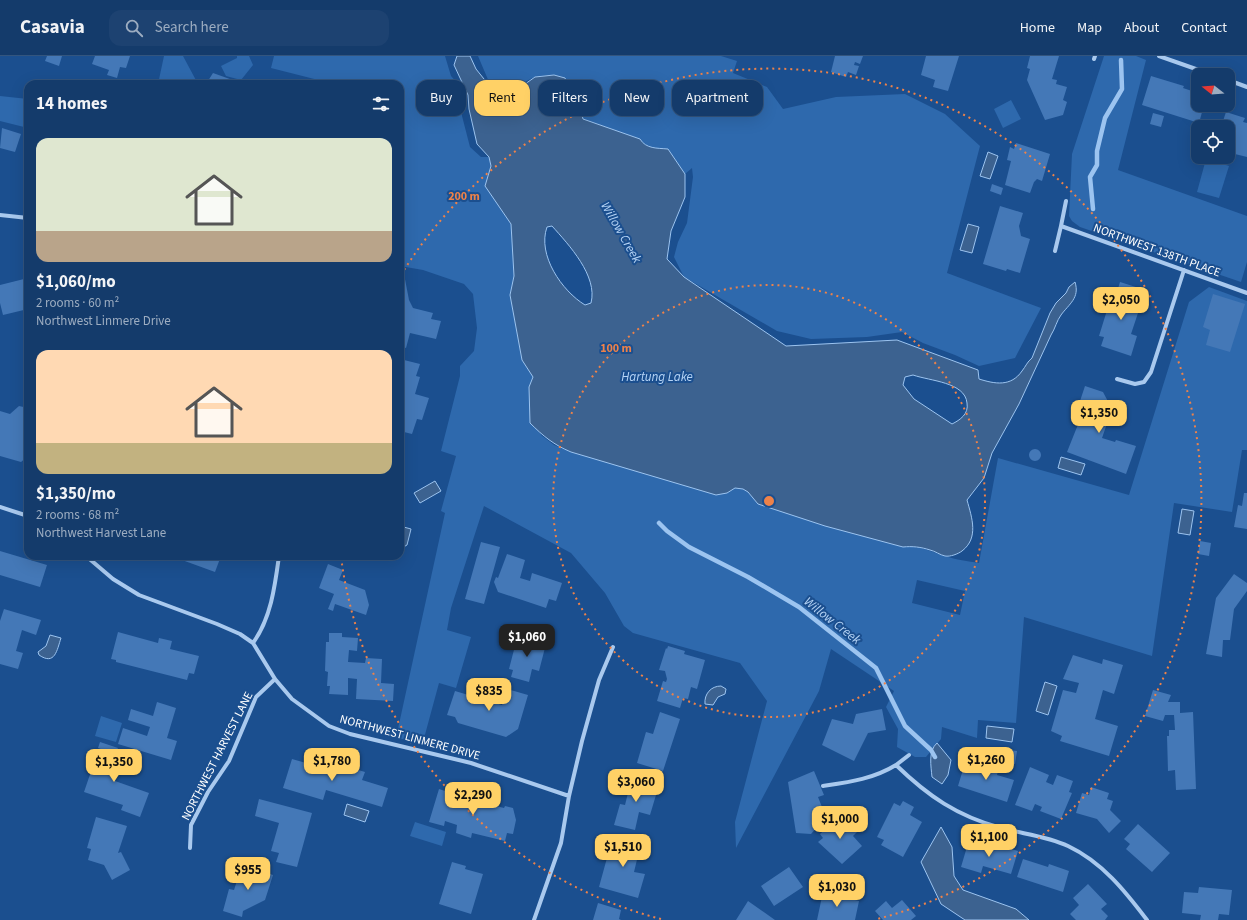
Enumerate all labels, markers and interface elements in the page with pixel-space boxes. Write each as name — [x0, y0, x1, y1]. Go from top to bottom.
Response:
search box — [109, 10, 389, 46]
text: Casavia — [20, 14, 85, 41]
icon: search — [123, 17, 145, 39]
text: Search here — [155, 17, 229, 38]
text: Home — [1020, 18, 1055, 38]
text: Map — [1077, 18, 1102, 38]
text: About — [1124, 18, 1159, 38]
text: Contact — [1181, 18, 1227, 38]
north arrow — [1191, 68, 1235, 112]
map controls — [1191, 68, 1235, 164]
chip: Buy — [416, 80, 466, 116]
chip: Rent — [474, 80, 530, 116]
chip: Filters — [538, 80, 602, 116]
chip: New — [610, 80, 664, 116]
chip: Apartment — [672, 80, 763, 116]
text: 14 homes — [36, 92, 107, 116]
icon: filters — [370, 93, 392, 115]
button: locate — [1191, 120, 1235, 164]
icon: home — [178, 164, 250, 236]
text: 200 m — [448, 188, 480, 205]
water label: Willow Creek — [596, 199, 646, 267]
street label: NORTHWEST 138TH PLACE — [1091, 220, 1223, 281]
text: $1,060/mo — [36, 270, 116, 294]
pin: $2,050 — [1088, 287, 1154, 321]
text: $2,050 — [1102, 291, 1140, 309]
text: 2 rooms · 60 m² — [36, 294, 119, 312]
text: Northwest Linmere Drive — [36, 312, 171, 330]
text: 100 m — [600, 340, 632, 357]
water label: Hartung Lake — [621, 368, 693, 386]
icon: home — [178, 376, 250, 448]
pin: $1,350 — [1066, 400, 1132, 434]
text: $1,350 — [1080, 404, 1118, 422]
text: $1,350/mo — [36, 482, 116, 506]
centre of rings — [762, 494, 776, 508]
text: 2 rooms · 68 m² — [36, 506, 119, 524]
text: Northwest Harvest Lane — [36, 524, 166, 542]
water label: Willow Creek — [800, 593, 865, 649]
pin: $1,060 — [494, 624, 560, 658]
text: $1,060 — [508, 628, 546, 646]
pin: $835 — [465, 678, 513, 712]
text: $835 — [475, 682, 503, 700]
street label: NORTHWEST HARVEST LANE — [177, 689, 257, 824]
street label: NORTHWEST LINMERE DRIVE — [338, 711, 482, 764]
pin: $1,260 — [953, 747, 1019, 781]
pin: $1,780 — [299, 748, 365, 782]
pin: $1,350 — [81, 749, 147, 783]
text: $1,260 — [967, 751, 1005, 769]
text: $1,780 — [313, 752, 351, 770]
text: $1,350 — [95, 753, 133, 771]
pin: $3,060 — [603, 769, 669, 803]
text: $3,060 — [617, 773, 655, 791]
pin: $2,290 — [440, 782, 506, 816]
text: $2,290 — [454, 786, 492, 804]
pin: $1,000 — [807, 806, 873, 840]
text: $1,000 — [821, 810, 859, 828]
pin: $1,100 — [956, 824, 1022, 858]
text: $1,100 — [970, 828, 1008, 846]
pin: $1,510 — [590, 834, 656, 868]
text: $1,510 — [604, 838, 642, 856]
pin: $955 — [224, 857, 272, 891]
text: $955 — [234, 861, 262, 879]
pin: $1,030 — [804, 874, 870, 908]
text: $1,030 — [818, 878, 856, 896]

